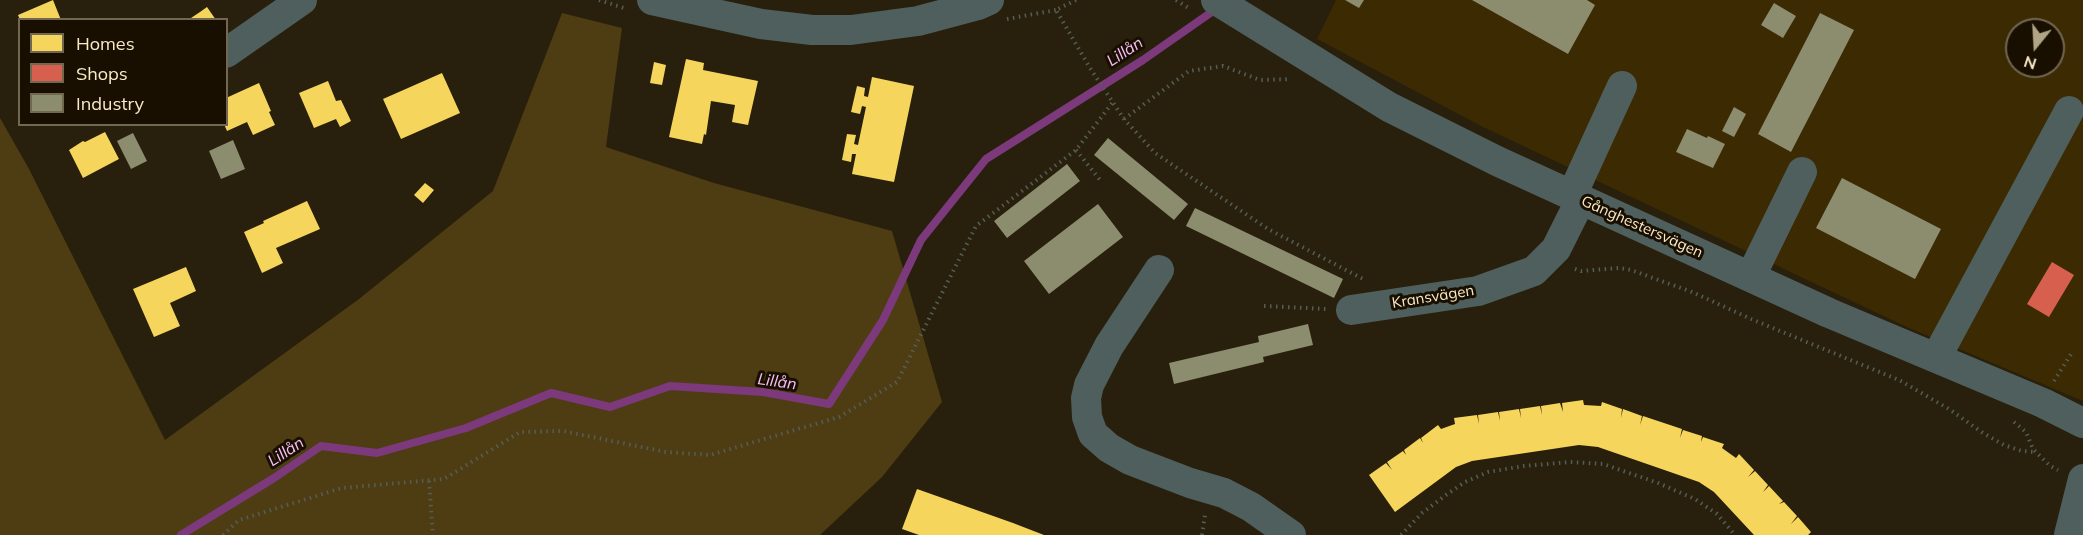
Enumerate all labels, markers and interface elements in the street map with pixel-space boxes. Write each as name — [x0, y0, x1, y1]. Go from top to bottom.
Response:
legend — [18, 18, 228, 126]
north arrow — [2005, 18, 2065, 78]
text: Homes — [76, 32, 135, 55]
water label: Lillån — [1103, 33, 1147, 71]
text: N — [2021, 52, 2039, 75]
text: Shops — [76, 62, 128, 85]
text: Industry — [76, 92, 144, 115]
street label: Gånghestersvägen — [1578, 192, 1706, 262]
street label: Kransvägen — [1391, 282, 1475, 312]
water label: Lillån — [756, 370, 798, 394]
water label: Lillån — [264, 433, 308, 471]

